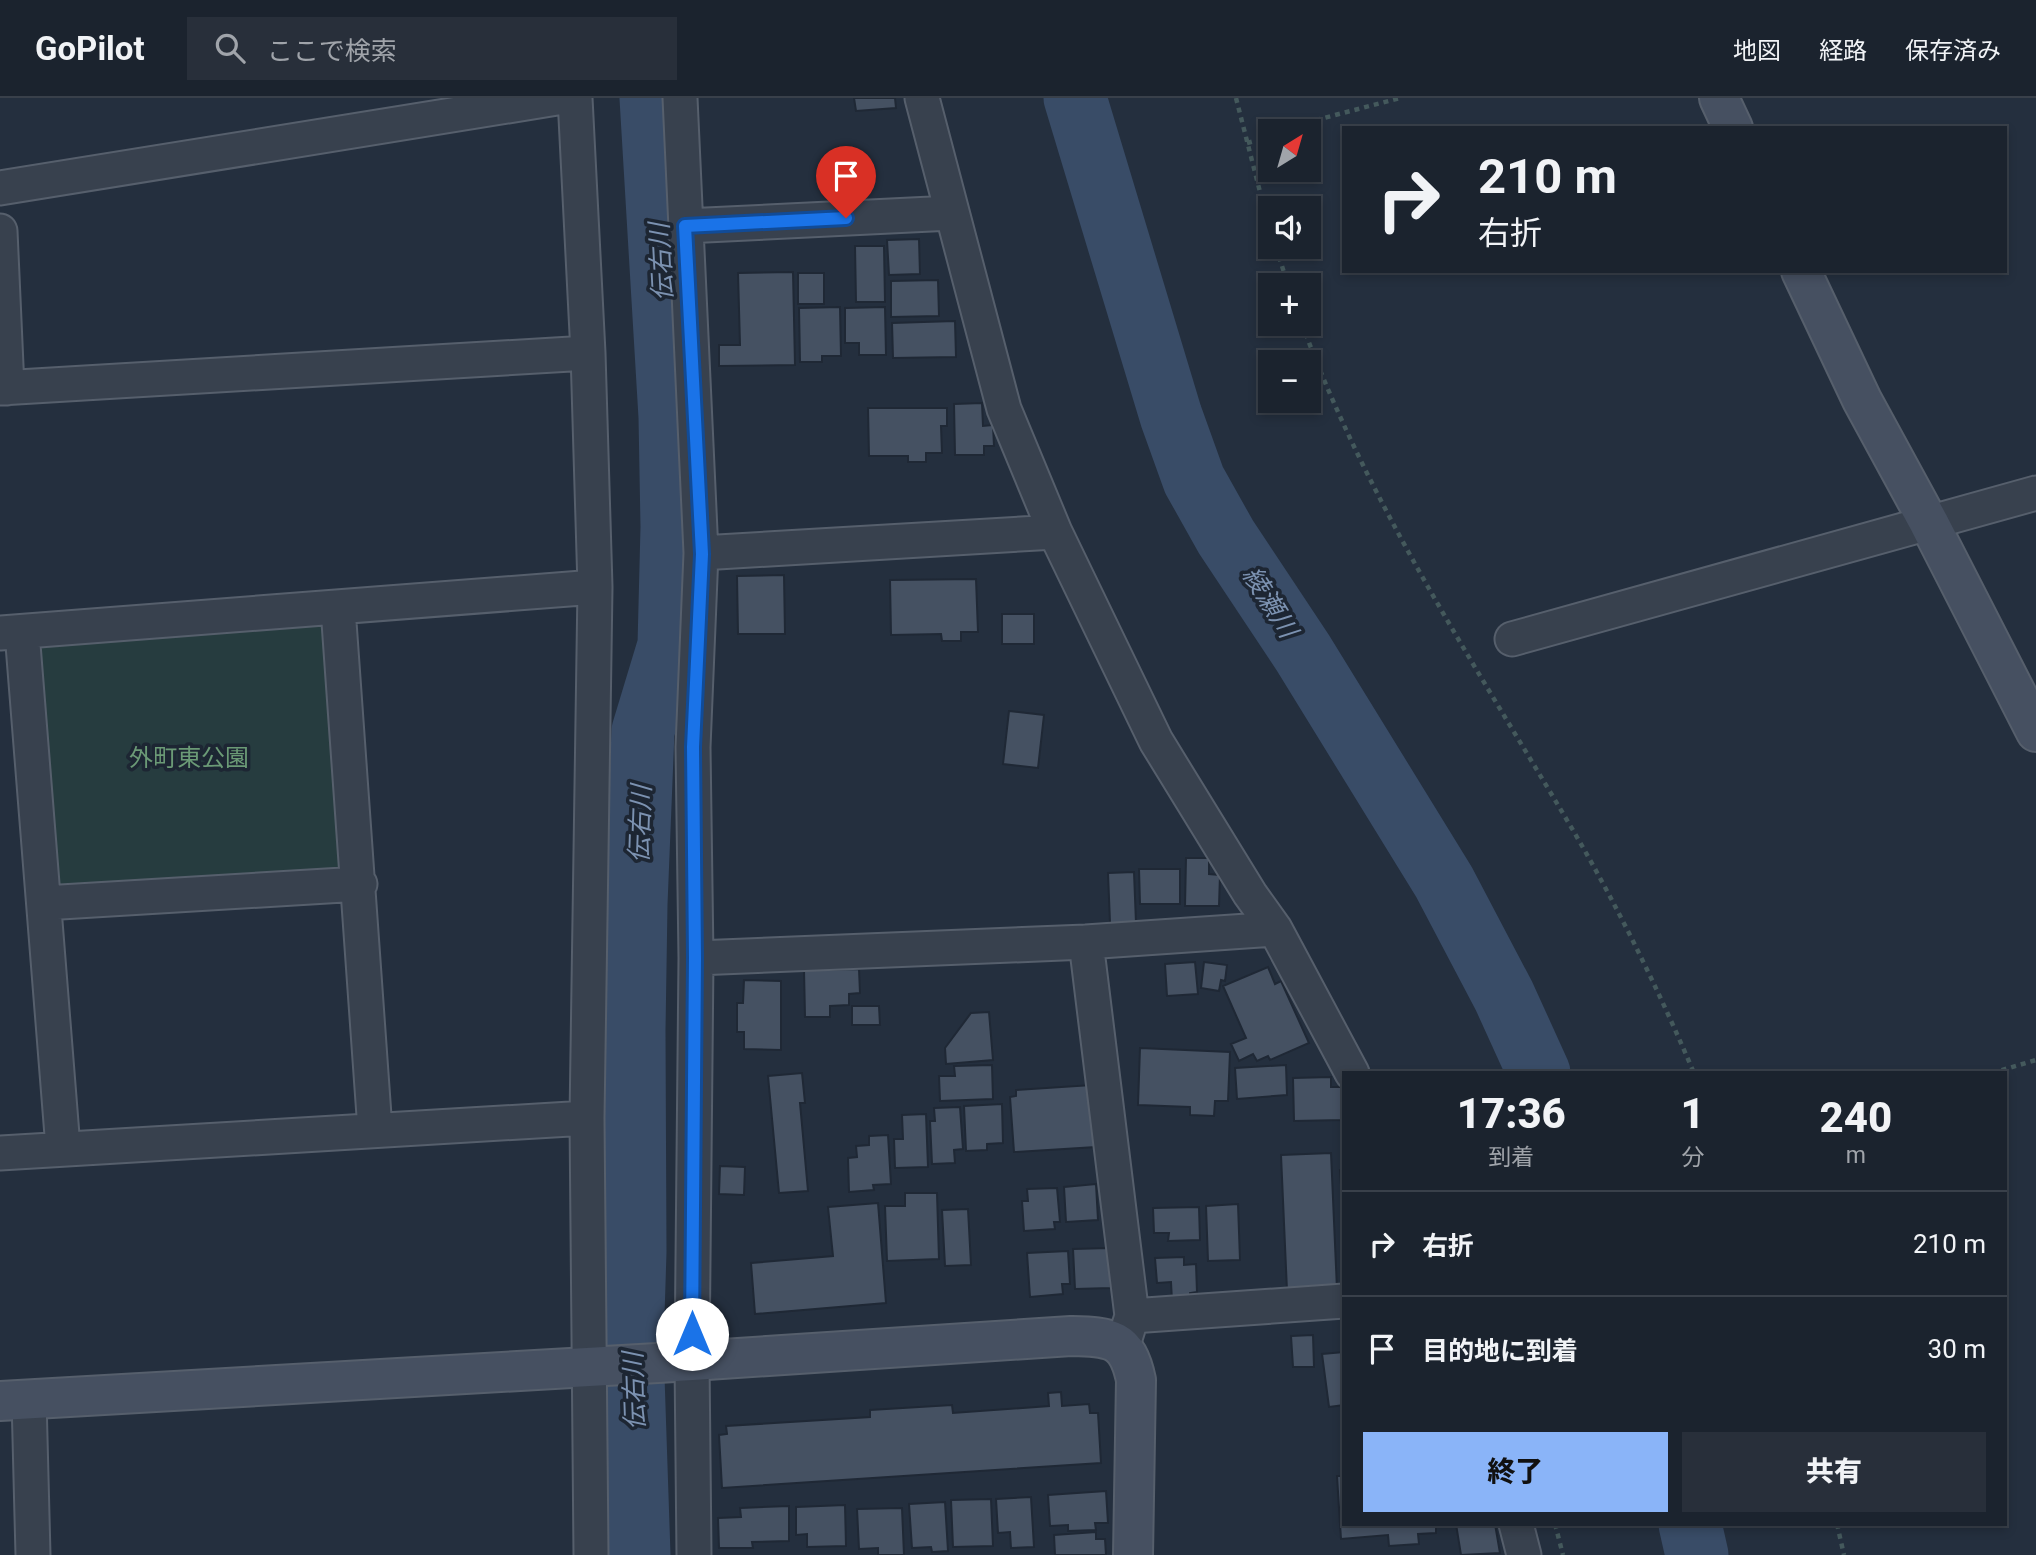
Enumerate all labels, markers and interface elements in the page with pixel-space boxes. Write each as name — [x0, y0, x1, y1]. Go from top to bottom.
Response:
search box — [187, 17, 677, 80]
text: GoPilot — [35, 29, 145, 68]
icon: search — [211, 29, 249, 67]
text: ここで検索 — [267, 36, 397, 66]
text: 地図 — [1733, 37, 1781, 65]
text: 経路 — [1819, 37, 1867, 65]
text: 保存済み — [1905, 37, 2001, 65]
north arrow — [1258, 119, 1321, 182]
map controls — [1258, 119, 1321, 413]
pin — [816, 146, 876, 218]
text: 210 m — [1478, 148, 1617, 205]
icon: right — [1363, 154, 1454, 245]
icon: arrive — [827, 157, 865, 195]
button: sound — [1258, 196, 1321, 259]
text: 右折 — [1478, 214, 1542, 252]
water label: 伝右川 — [644, 219, 678, 302]
button: + — [1258, 273, 1321, 336]
button: − — [1258, 350, 1321, 413]
water label: 綾瀬川 — [1237, 561, 1305, 646]
park label: 外町東公園 — [129, 744, 249, 772]
water label: 伝右川 — [624, 782, 656, 864]
text: 17:36 — [1457, 1089, 1566, 1138]
text: 1 — [1681, 1089, 1705, 1138]
text: 240 — [1820, 1093, 1892, 1142]
text: m — [1846, 1142, 1866, 1169]
text: 到着 — [1488, 1144, 1534, 1171]
text: 分 — [1681, 1144, 1704, 1171]
icon: right — [1363, 1225, 1401, 1263]
text: 210 m — [1913, 1229, 1986, 1259]
text: 右折 — [1422, 1231, 1474, 1261]
position arrow — [655, 1297, 729, 1371]
icon: arrive — [1363, 1330, 1401, 1368]
text: 30 m — [1928, 1334, 1986, 1364]
text: 目的地に到着 — [1422, 1336, 1578, 1366]
water label: 伝右川 — [618, 1349, 650, 1431]
button: 終了 — [1363, 1432, 1668, 1512]
button: 共有 — [1682, 1432, 1986, 1512]

